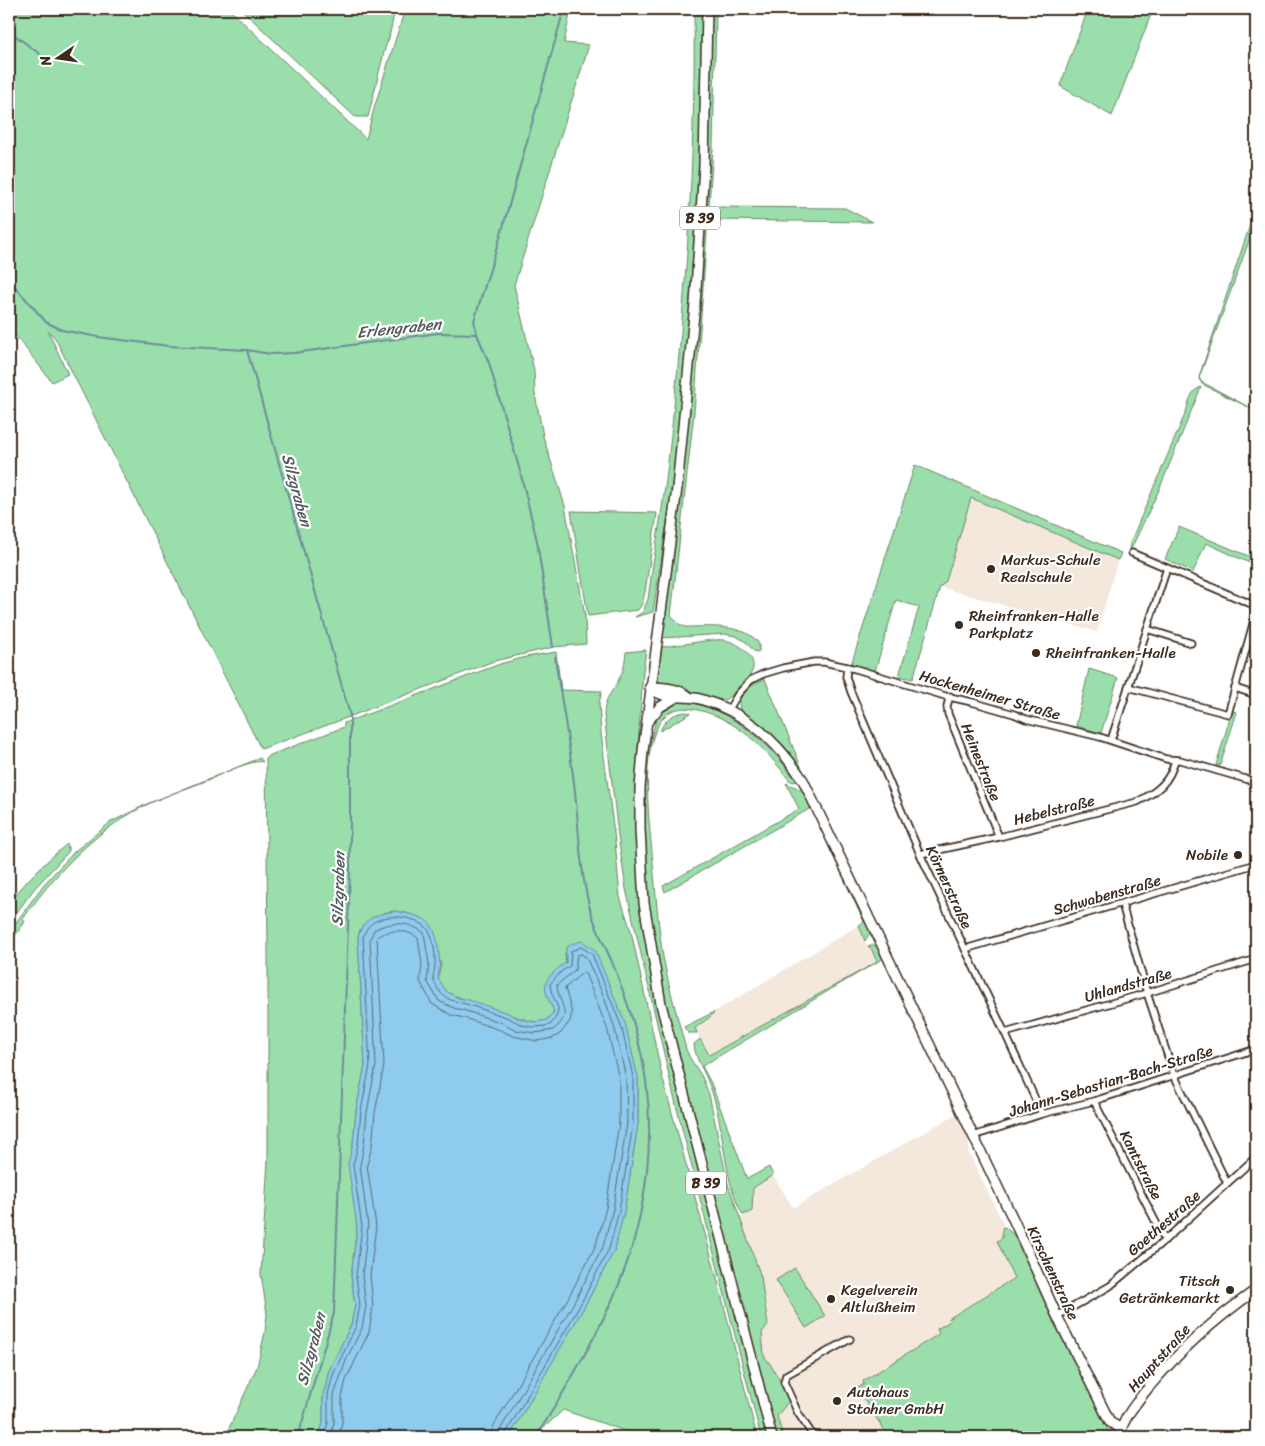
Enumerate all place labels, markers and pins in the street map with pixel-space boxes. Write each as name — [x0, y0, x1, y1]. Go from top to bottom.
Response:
place label: Markus-Schule Realschule — [1001, 547, 1101, 590]
marker: Markus-Schule Realschule — [985, 563, 997, 575]
place label: Rheinfranken-Halle Parkplatz — [969, 603, 1099, 646]
marker: Rheinfranken-Halle Parkplatz — [953, 619, 965, 631]
place label: Rheinfranken-Halle — [1046, 640, 1176, 666]
marker: Rheinfranken-Halle — [1030, 647, 1042, 659]
place label: Nobile — [1186, 842, 1228, 868]
marker: Nobile — [1232, 849, 1244, 861]
place label: Titsch Getränkemarkt — [1119, 1268, 1220, 1311]
place label: Kegelverein Altlußheim — [840, 1277, 918, 1320]
marker: Titsch Getränkemarkt — [1224, 1284, 1236, 1296]
marker: Kegelverein Altlußheim — [825, 1293, 837, 1305]
place label: Autohaus Stohner GmbH — [846, 1379, 944, 1422]
marker: Autohaus Stohner GmbH — [831, 1395, 843, 1407]

